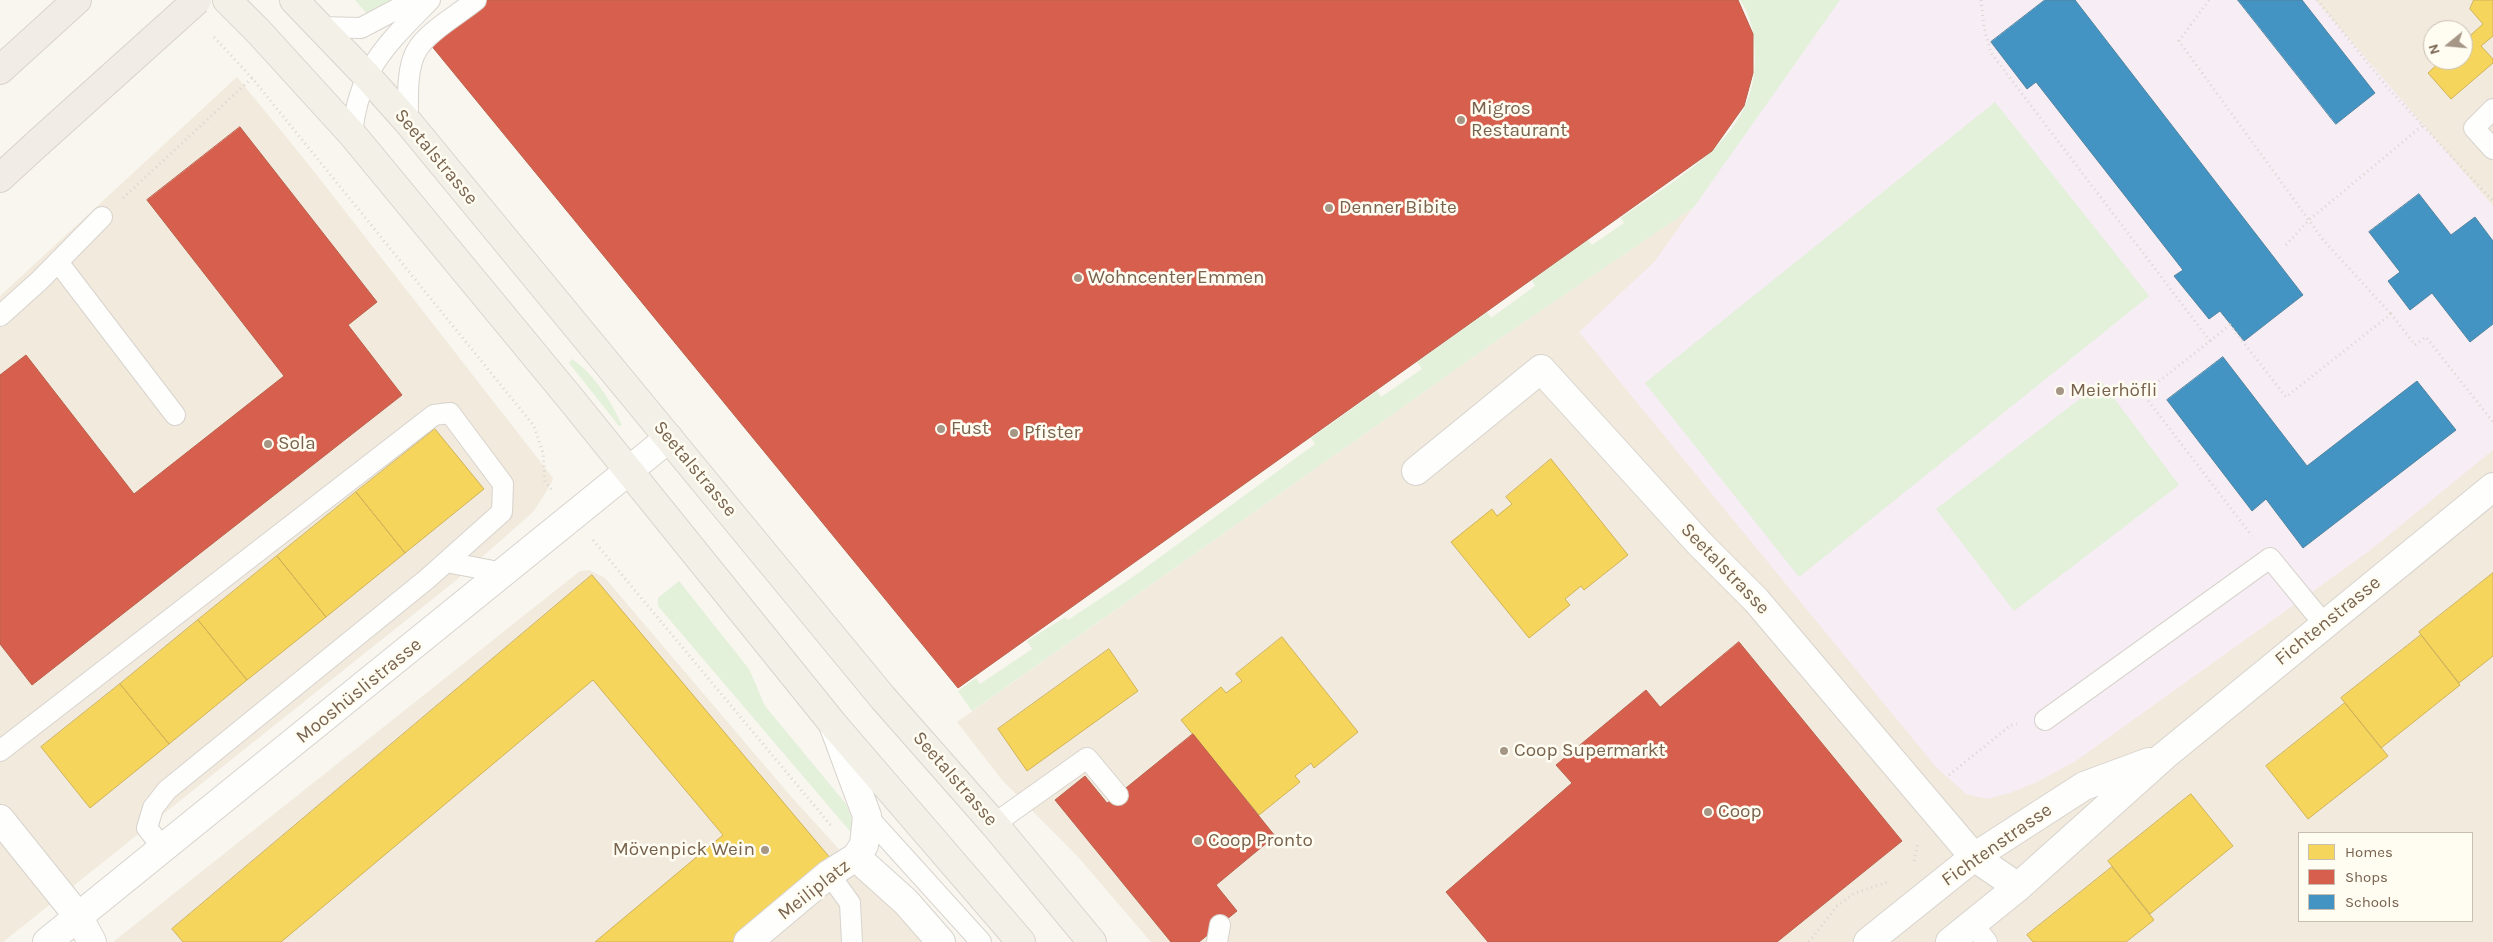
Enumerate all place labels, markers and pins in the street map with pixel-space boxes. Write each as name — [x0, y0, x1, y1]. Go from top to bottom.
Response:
place label: Migros Restaurant — [1471, 98, 1567, 142]
marker: Migros Restaurant — [1455, 114, 1467, 126]
place label: Denner Bibite — [1339, 197, 1457, 219]
marker: Denner Bibite — [1323, 202, 1335, 214]
place label: Wohncenter Emmen — [1088, 267, 1264, 289]
marker: Wohncenter Emmen — [1072, 272, 1084, 284]
place label: Meierhöfli — [2070, 380, 2157, 402]
marker: Meierhöfli — [2054, 385, 2066, 397]
place label: Fust — [951, 418, 989, 440]
place label: Pfister — [1024, 422, 1080, 444]
marker: Fust — [935, 423, 947, 435]
marker: Pfister — [1008, 427, 1020, 439]
place label: Sola — [278, 433, 316, 455]
marker: Sola — [262, 438, 274, 450]
place label: Coop Supermarkt — [1514, 740, 1666, 762]
marker: Coop Supermarkt — [1498, 745, 1510, 757]
place label: Coop — [1718, 801, 1762, 823]
marker: Coop — [1702, 806, 1714, 818]
place label: Coop Pronto — [1208, 830, 1313, 852]
marker: Coop Pronto — [1192, 835, 1204, 847]
place label: Mövenpick Wein — [613, 839, 755, 861]
marker: Mövenpick Wein — [759, 844, 771, 856]

